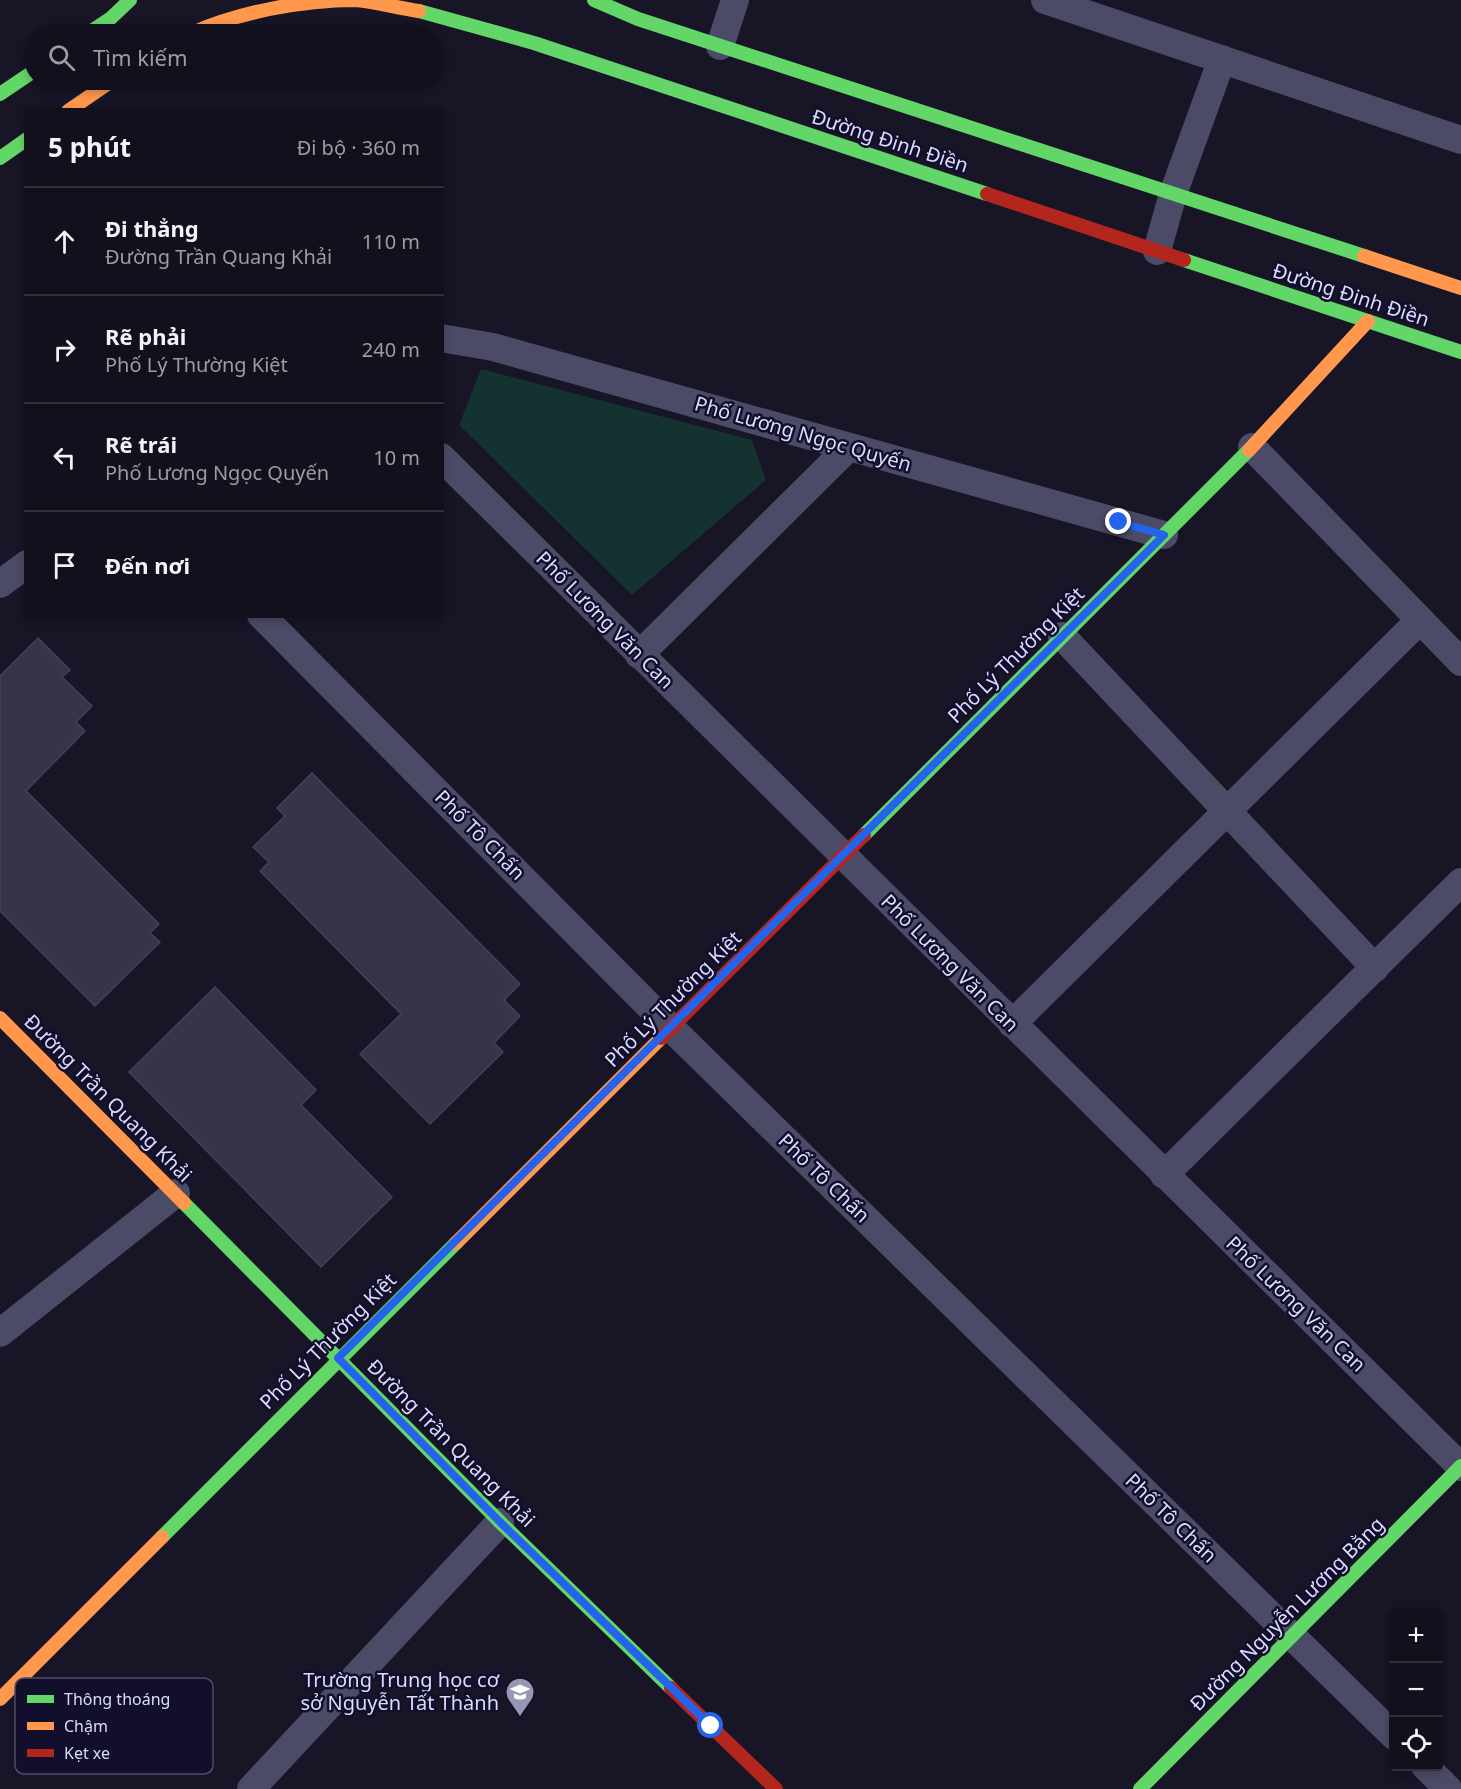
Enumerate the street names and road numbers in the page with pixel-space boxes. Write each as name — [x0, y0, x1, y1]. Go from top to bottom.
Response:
street label: Đường Đinh Điền — [808, 102, 972, 179]
street label: Đường Đinh Điền — [1269, 256, 1433, 333]
street label: Phố Lương Ngọc Quyến — [692, 390, 915, 477]
street label: Phố Lương Văn Can — [531, 545, 680, 694]
street label: Phố Lý Thường Kiệt — [941, 580, 1090, 729]
street label: Phố Tô Chấn — [429, 784, 531, 886]
street label: Phố Lương Văn Can — [876, 888, 1025, 1037]
street label: Phố Lý Thường Kiệt — [598, 924, 747, 1073]
street label: Đường Trần Quang Khải — [18, 1008, 198, 1188]
street label: Phố Tô Chấn — [773, 1127, 876, 1228]
street label: Phố Lương Văn Can — [1221, 1230, 1372, 1377]
street label: Phố Lý Thường Kiệt — [253, 1266, 402, 1415]
street label: Đường Trần Quang Khải — [361, 1353, 541, 1533]
street label: Phố Tô Chấn — [1120, 1467, 1223, 1568]
street label: Đường Nguyễn Lương Bằng — [1184, 1511, 1390, 1717]

